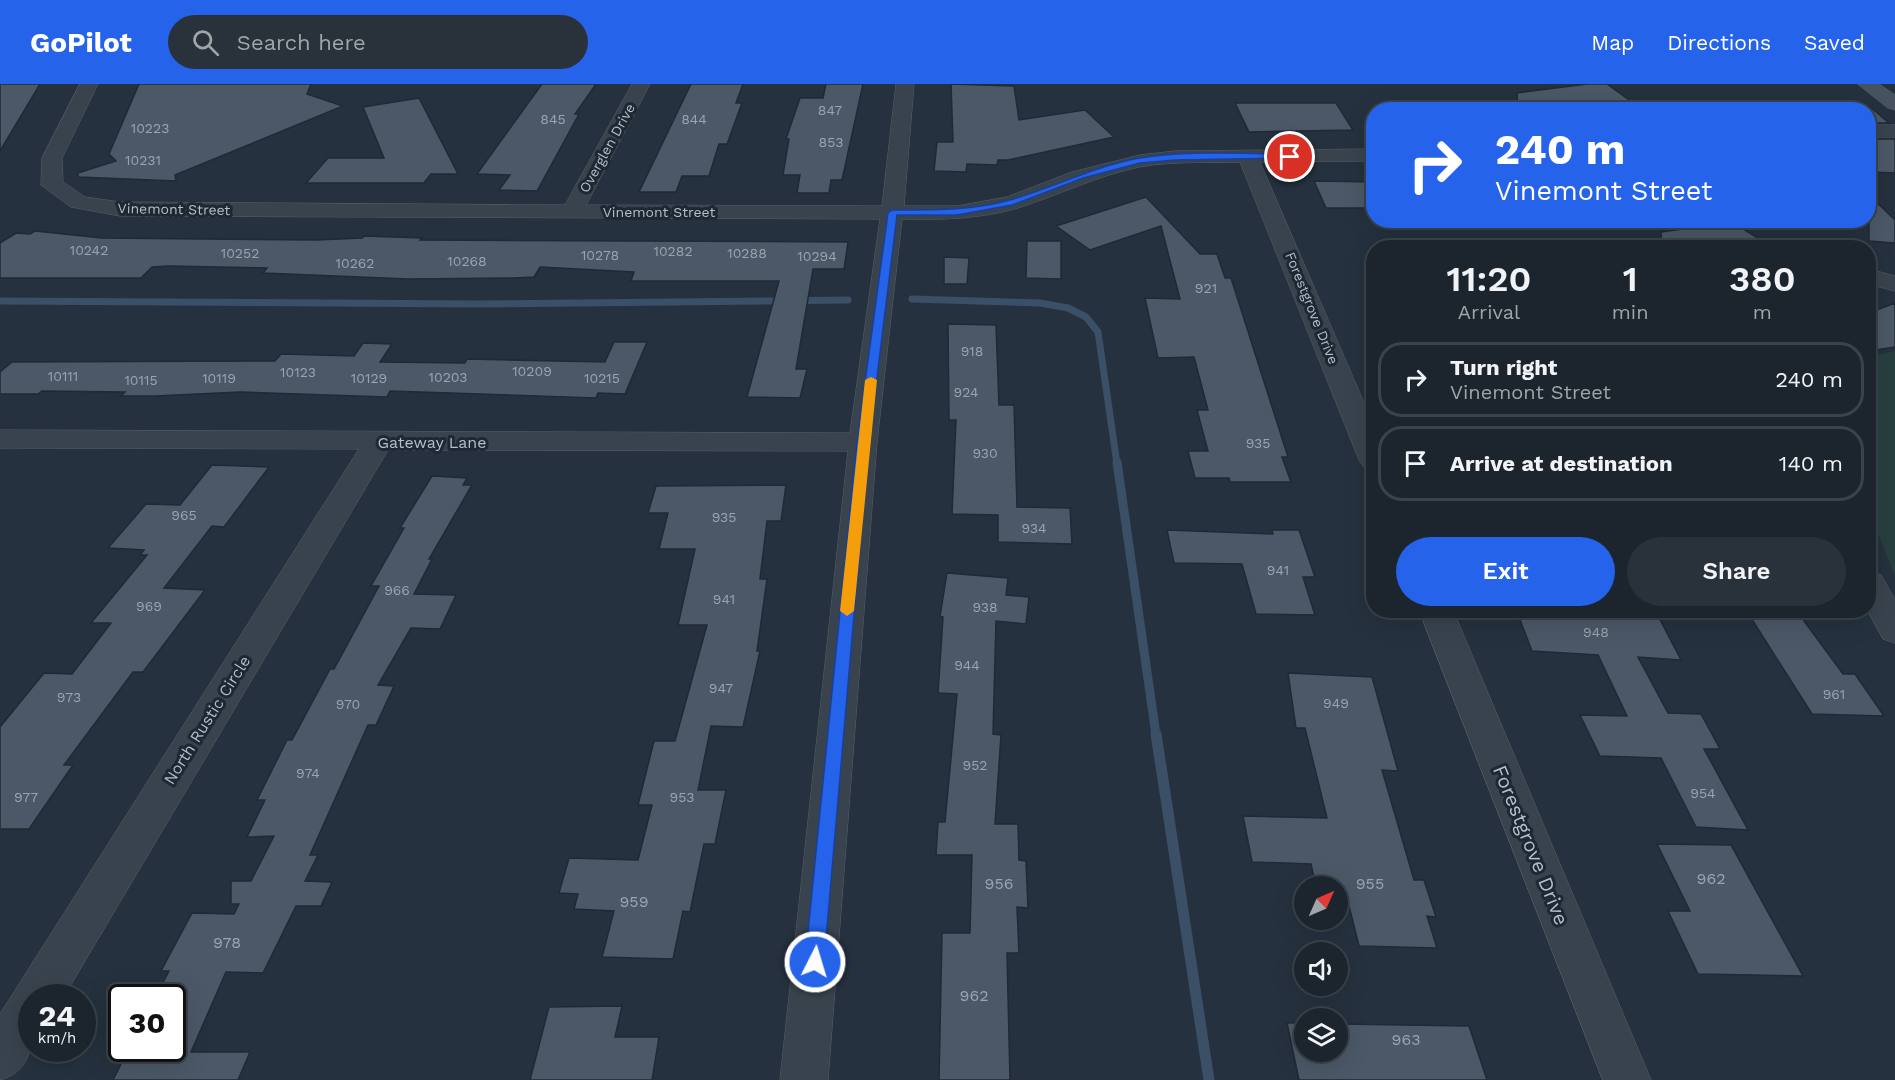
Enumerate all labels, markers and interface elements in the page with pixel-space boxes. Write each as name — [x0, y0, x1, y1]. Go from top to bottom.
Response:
search box — [168, 15, 588, 69]
text: GoPilot — [30, 26, 132, 59]
icon: search — [189, 26, 222, 59]
text: Search here — [237, 30, 366, 55]
text: Map — [1591, 30, 1634, 55]
text: Directions — [1667, 30, 1771, 55]
text: Saved — [1804, 30, 1865, 55]
street label: Overglen Drive — [576, 101, 638, 195]
house number: 847 — [818, 102, 842, 118]
house number: 845 — [540, 111, 566, 127]
house number: 844 — [681, 111, 707, 127]
house number: 10223 — [131, 120, 169, 136]
text: 240 m — [1495, 125, 1625, 174]
icon: right — [1396, 126, 1474, 204]
pin — [1264, 131, 1315, 182]
house number: 853 — [819, 134, 843, 150]
icon: arrive — [1273, 140, 1306, 173]
house number: 10231 — [125, 152, 161, 168]
text: Vinemont Street — [1495, 175, 1712, 207]
street label: Vinemont Street — [118, 200, 231, 218]
street label: Vinemont Street — [603, 204, 715, 220]
house number: 10242 — [70, 242, 108, 258]
house number: 10282 — [653, 243, 693, 259]
house number: 10252 — [221, 245, 259, 261]
house number: 10288 — [727, 245, 767, 261]
house number: 10278 — [581, 247, 619, 263]
house number: 10294 — [797, 248, 837, 264]
street label: Forestgrove Drive — [1282, 250, 1342, 366]
house number: 10268 — [447, 253, 487, 269]
house number: 10262 — [335, 255, 375, 271]
text: 11:20 — [1446, 258, 1531, 300]
text: 1 — [1623, 258, 1638, 300]
text: 380 — [1729, 258, 1796, 300]
house number: 921 — [1195, 280, 1217, 296]
text: Arrival — [1458, 300, 1520, 324]
text: min — [1612, 300, 1649, 324]
text: m — [1753, 300, 1772, 324]
house number: 918 — [961, 343, 983, 359]
text: Turn right — [1450, 355, 1557, 380]
house number: 10209 — [512, 363, 552, 379]
icon: right — [1399, 363, 1432, 396]
house number: 10123 — [280, 364, 316, 380]
text: 240 m — [1775, 367, 1843, 392]
house number: 10111 — [48, 368, 78, 384]
house number: 10203 — [429, 369, 467, 385]
house number: 10119 — [202, 370, 236, 386]
house number: 10129 — [351, 370, 387, 386]
house number: 10215 — [584, 370, 620, 386]
house number: 10115 — [124, 372, 158, 388]
text: Vinemont Street — [1450, 380, 1611, 404]
house number: 924 — [954, 384, 978, 400]
street label: Gateway Lane — [378, 433, 486, 452]
house number: 935 — [1246, 435, 1270, 451]
house number: 930 — [972, 445, 998, 461]
icon: arrive — [1399, 447, 1432, 480]
text: Arrive at destination — [1450, 451, 1673, 476]
text: 140 m — [1779, 451, 1843, 476]
house number: 965 — [171, 507, 197, 523]
house number: 935 — [712, 509, 736, 525]
house number: 934 — [1021, 520, 1047, 536]
button: Exit — [1396, 537, 1615, 606]
button: Share — [1627, 537, 1846, 606]
house number: 941 — [1267, 562, 1289, 578]
house number: 966 — [384, 582, 410, 598]
house number: 941 — [713, 591, 735, 607]
house number: 969 — [136, 598, 162, 614]
house number: 938 — [972, 599, 998, 615]
house number: 948 — [1583, 624, 1609, 640]
street label: North Rustic Circle — [160, 652, 254, 788]
house number: 944 — [954, 657, 980, 673]
house number: 947 — [709, 680, 733, 696]
house number: 961 — [1823, 686, 1845, 702]
house number: 973 — [57, 689, 81, 705]
house number: 949 — [1323, 695, 1349, 711]
house number: 970 — [336, 696, 360, 712]
house number: 952 — [963, 757, 987, 773]
street label: Forestgrove Drive — [1488, 762, 1574, 928]
house number: 974 — [296, 765, 320, 781]
house number: 954 — [1690, 785, 1716, 801]
house number: 977 — [14, 789, 38, 805]
house number: 953 — [670, 789, 694, 805]
house number: 962 — [1697, 869, 1725, 888]
house number: 956 — [985, 874, 1013, 893]
house number: 955 — [1356, 874, 1384, 893]
north arrow — [1294, 876, 1348, 930]
map controls — [1294, 876, 1348, 1062]
house number: 959 — [619, 892, 649, 911]
position arrow — [783, 930, 847, 994]
house number: 978 — [213, 933, 241, 952]
button: sound — [1294, 942, 1348, 996]
speed limit sign: 30 — [108, 984, 186, 1062]
house number: 962 — [960, 986, 988, 1005]
text: 24 — [39, 998, 75, 1033]
button: layers — [1294, 1008, 1348, 1062]
text: km/h — [38, 1029, 76, 1047]
house number: 963 — [1392, 1030, 1420, 1049]

